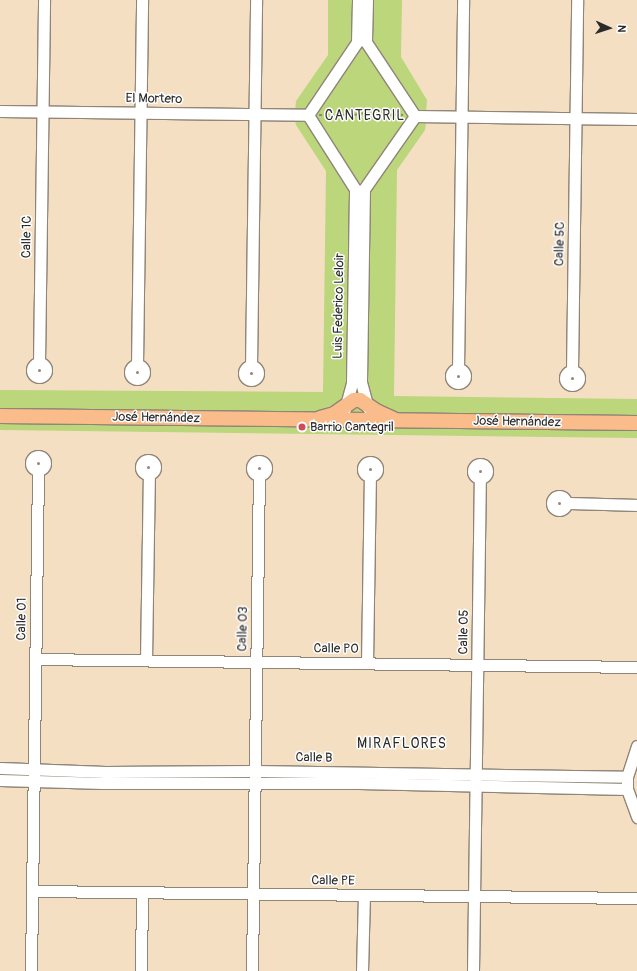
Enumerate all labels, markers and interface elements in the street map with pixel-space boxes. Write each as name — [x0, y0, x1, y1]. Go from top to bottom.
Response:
north arrow — [589, 8, 629, 48]
text: N — [615, 25, 628, 33]
street label: El Mortero — [126, 91, 182, 107]
district label: CANTEGRIL — [325, 108, 405, 124]
street label: Calle 1C — [19, 216, 35, 258]
street label: Calle 5C — [552, 222, 568, 266]
street label: Luis Federico Leloir — [330, 253, 348, 359]
street label: José Hernández — [112, 409, 200, 427]
street label: José Hernández — [473, 413, 561, 431]
place label: Barrio Cantegril — [310, 419, 394, 435]
marker: Barrio Cantegril — [297, 422, 307, 432]
street label: Calle O1 — [14, 597, 30, 641]
street label: Calle O3 — [235, 606, 251, 652]
street label: Calle O5 — [456, 609, 472, 655]
street label: Calle PO — [313, 641, 359, 657]
district label: MIRAFLORES — [357, 736, 447, 752]
street label: Calle B — [295, 750, 333, 766]
street label: Calle PE — [311, 873, 355, 889]

